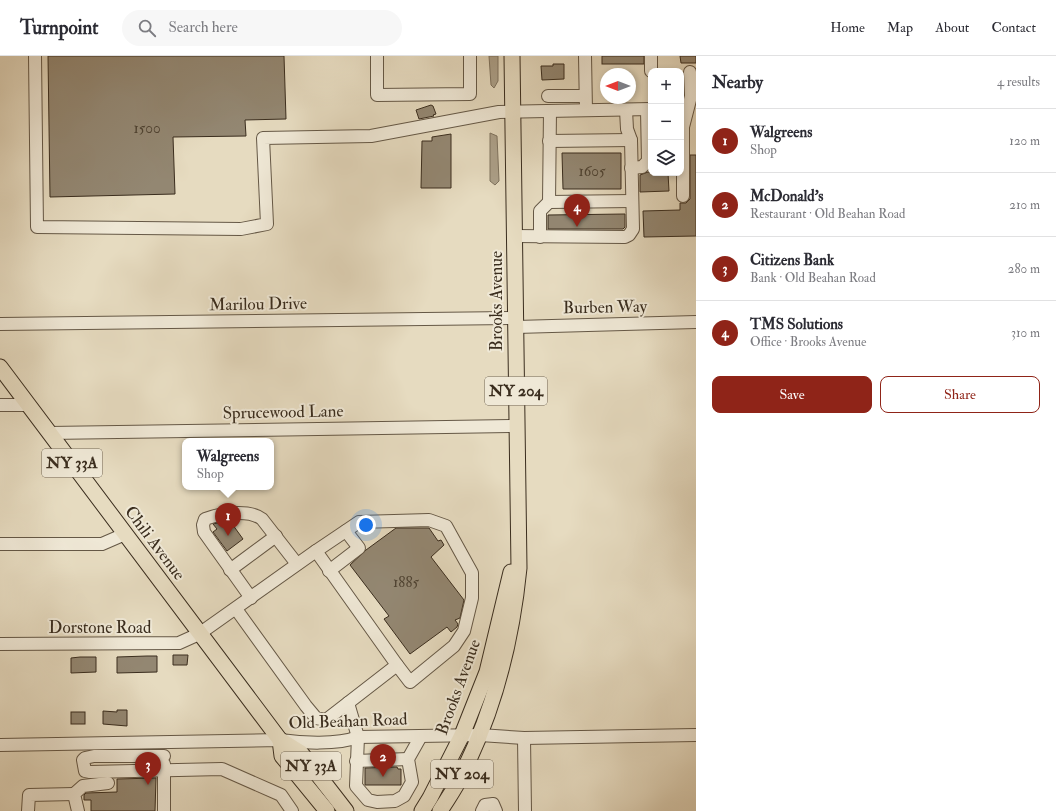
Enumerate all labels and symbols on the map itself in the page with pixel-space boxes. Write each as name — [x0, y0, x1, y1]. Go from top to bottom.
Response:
north arrow — [600, 68, 636, 104]
house number: 1500 — [133, 119, 161, 138]
house number: 1605 — [578, 162, 606, 181]
pin: 4 — [564, 194, 590, 227]
street label: Brooks Avenue — [486, 251, 507, 351]
street label: Marilou Drive — [209, 293, 307, 315]
street label: Burben Way — [563, 296, 648, 319]
road number: NY 204 — [485, 377, 547, 405]
street label: Sprucewood Lane — [222, 400, 344, 425]
road number: NY 33A — [42, 449, 102, 477]
street label: Chili Avenue — [120, 502, 190, 584]
pin: 1 — [215, 503, 241, 536]
your location — [356, 515, 376, 535]
house number: 1885 — [393, 573, 419, 592]
street label: Dorstone Road — [49, 617, 152, 638]
street label: Brooks Avenue — [431, 636, 485, 738]
street label: Old Beahan Road — [288, 708, 408, 734]
pin: 2 — [370, 744, 396, 777]
pin: 3 — [135, 752, 161, 785]
road number: NY 33A — [281, 752, 341, 780]
road number: NY 204 — [431, 760, 493, 788]

